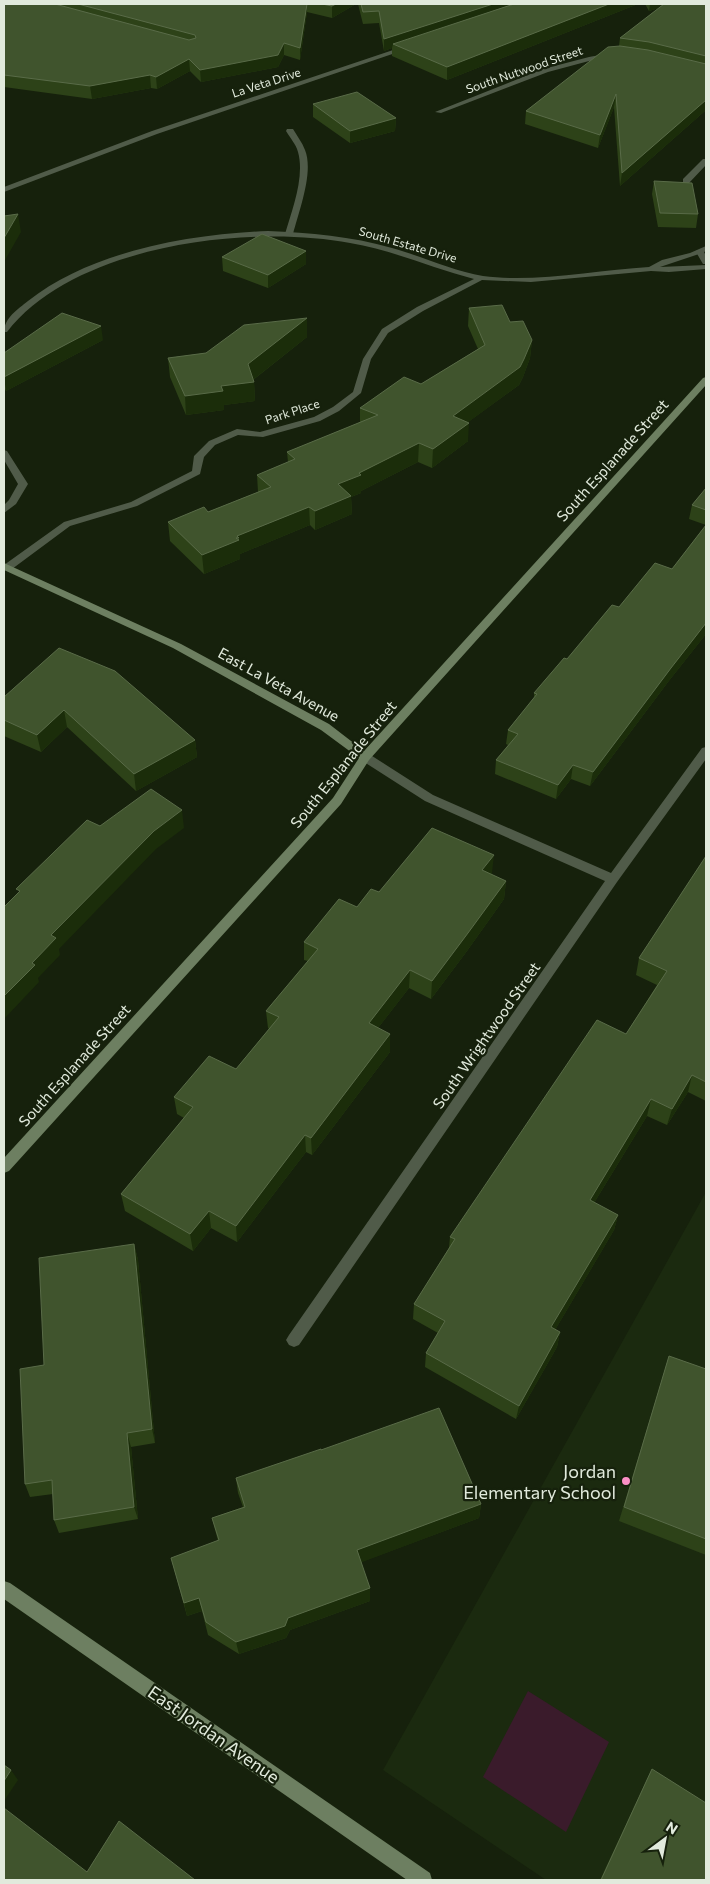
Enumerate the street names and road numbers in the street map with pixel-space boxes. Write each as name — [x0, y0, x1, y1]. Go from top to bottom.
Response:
street label: South Nutwood Street — [464, 42, 584, 96]
street label: La Veta Drive — [230, 64, 302, 100]
street label: South Estate Drive — [357, 223, 459, 265]
street label: South Esplanade Street — [552, 395, 672, 525]
street label: Park Place — [263, 396, 321, 426]
street label: East La Veta Avenue — [215, 643, 343, 725]
street label: South Esplanade Street — [286, 697, 400, 831]
street label: South Wrightwood Street — [429, 958, 543, 1112]
street label: South Esplanade Street — [14, 1000, 134, 1130]
street label: East Jordan Avenue — [144, 1680, 284, 1788]

